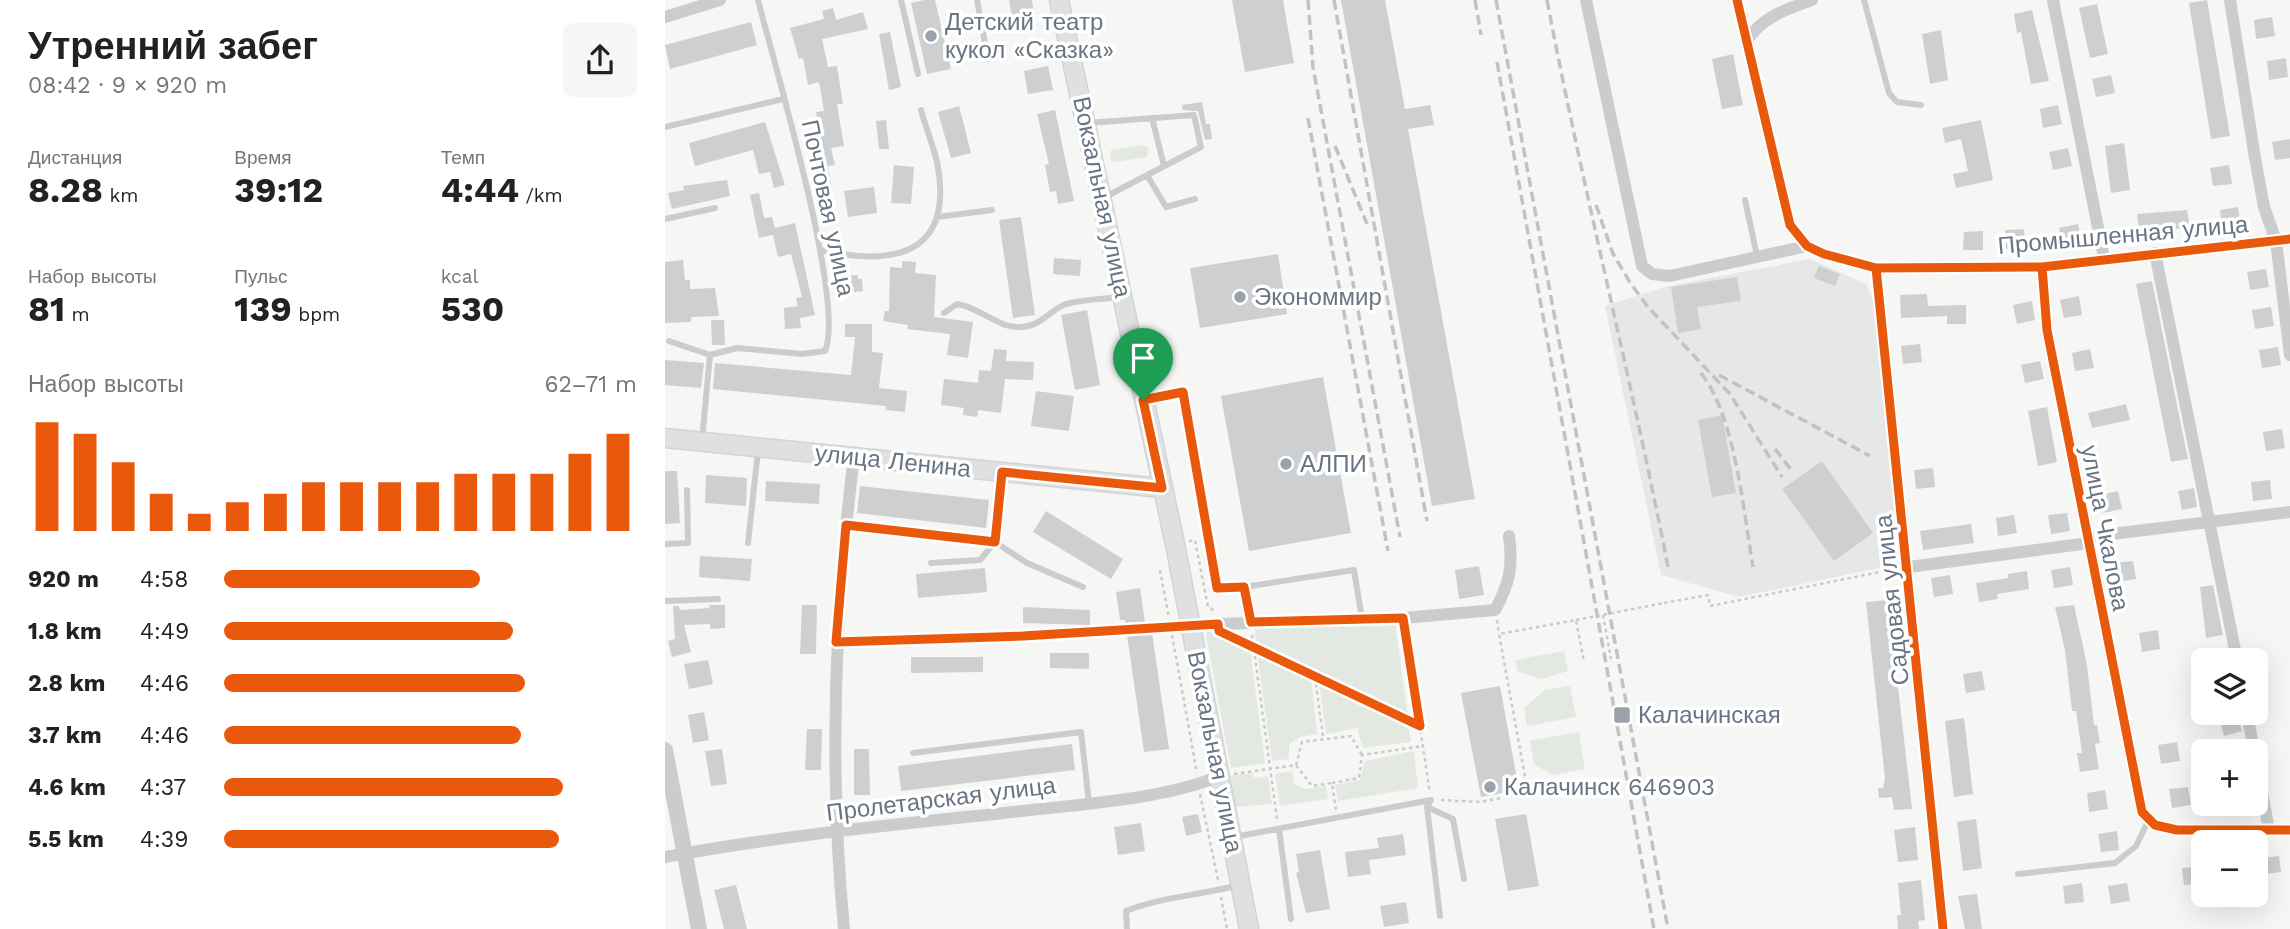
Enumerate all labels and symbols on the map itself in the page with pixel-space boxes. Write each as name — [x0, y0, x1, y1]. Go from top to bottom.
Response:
place label: Детский театр кукол «Сказка» — [945, 8, 1114, 64]
marker: Детский театр кукол «Сказка» — [923, 28, 939, 44]
street label: Вокзальная улица — [1067, 94, 1137, 301]
street label: Почтовая улица — [796, 117, 861, 299]
street label: Промышленная улица — [1997, 210, 2250, 260]
place label: Экономмир — [1254, 283, 1382, 311]
marker: Экономмир — [1232, 289, 1248, 305]
pin — [1113, 328, 1173, 400]
street label: улица Ленина — [814, 439, 973, 483]
street label: улица Чкалова — [2075, 443, 2135, 614]
place label: АЛПИ — [1300, 450, 1367, 478]
marker: АЛПИ — [1278, 456, 1294, 472]
street label: Садовая улица — [1869, 513, 1915, 687]
street label: Вокзальная улица — [1182, 649, 1248, 856]
place label: Калачинская — [1638, 701, 1781, 729]
marker: Калачинская — [1612, 705, 1632, 725]
street label: Пролетарская улица — [825, 771, 1058, 827]
place label: Калачинск 646903 — [1504, 773, 1715, 801]
marker: Калачинск 646903 — [1482, 779, 1498, 795]

